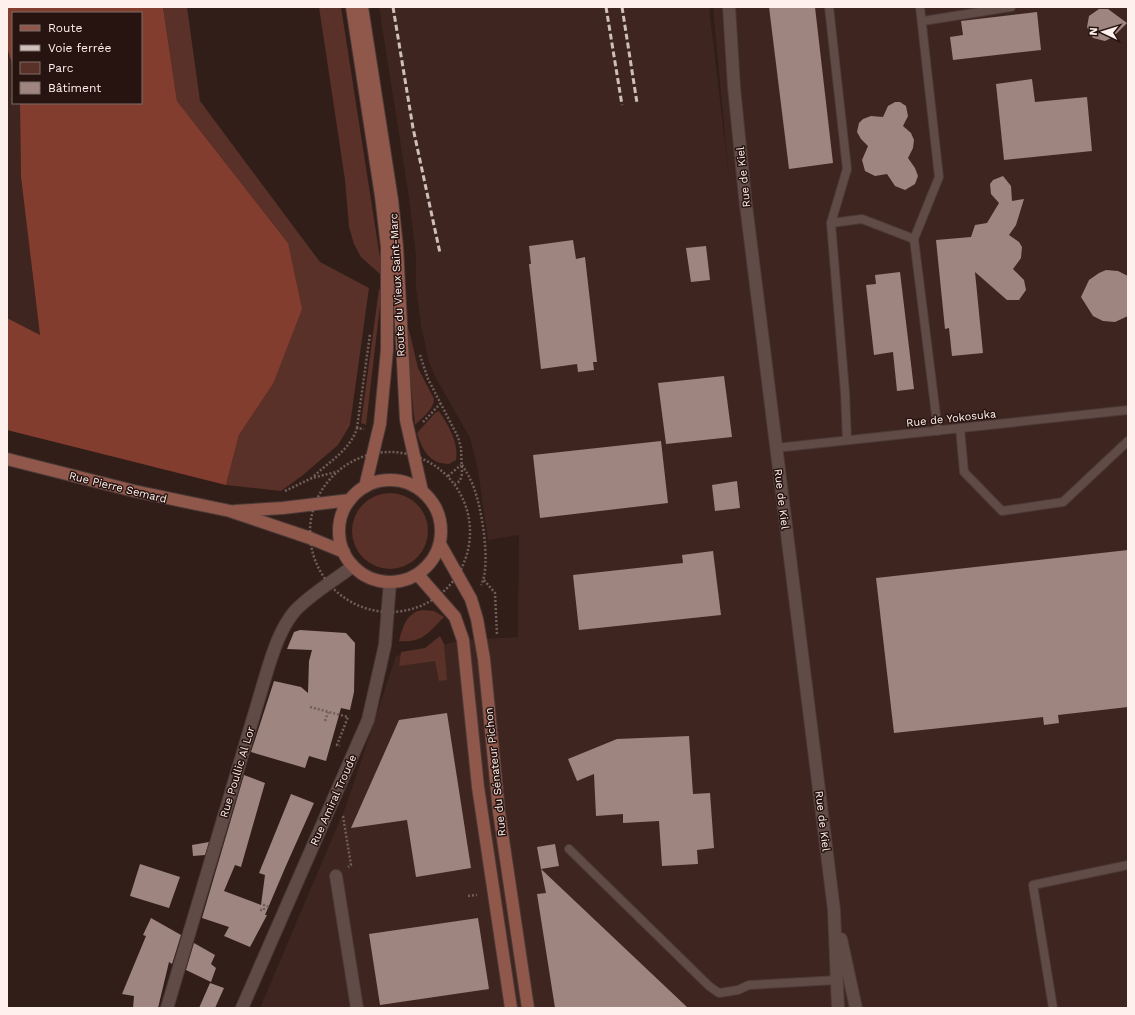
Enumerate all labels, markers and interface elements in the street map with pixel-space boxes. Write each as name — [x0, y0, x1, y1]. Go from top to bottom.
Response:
legend — [12, 12, 142, 104]
north arrow — [1083, 12, 1123, 52]
text: Route — [48, 21, 82, 35]
text: N — [1087, 27, 1100, 36]
text: Voie ferrée — [48, 41, 111, 55]
text: Parc — [48, 61, 74, 75]
text: Bâtiment — [48, 81, 101, 95]
street label: Rue de Kiel — [734, 145, 753, 208]
street label: Route du Vieux Saint-Marc — [387, 213, 408, 357]
street label: Rue de Yokosuka — [905, 407, 997, 430]
street label: Rue de Kiel — [771, 468, 792, 531]
street label: Rue Pierre Semard — [68, 469, 168, 506]
street label: Rue du Sénateur Pichon — [482, 707, 509, 837]
street label: Rue Poullic Al Lor — [217, 724, 258, 819]
street label: Rue Amiral Troude — [308, 753, 359, 848]
street label: Rue de Kiel — [812, 790, 833, 853]

